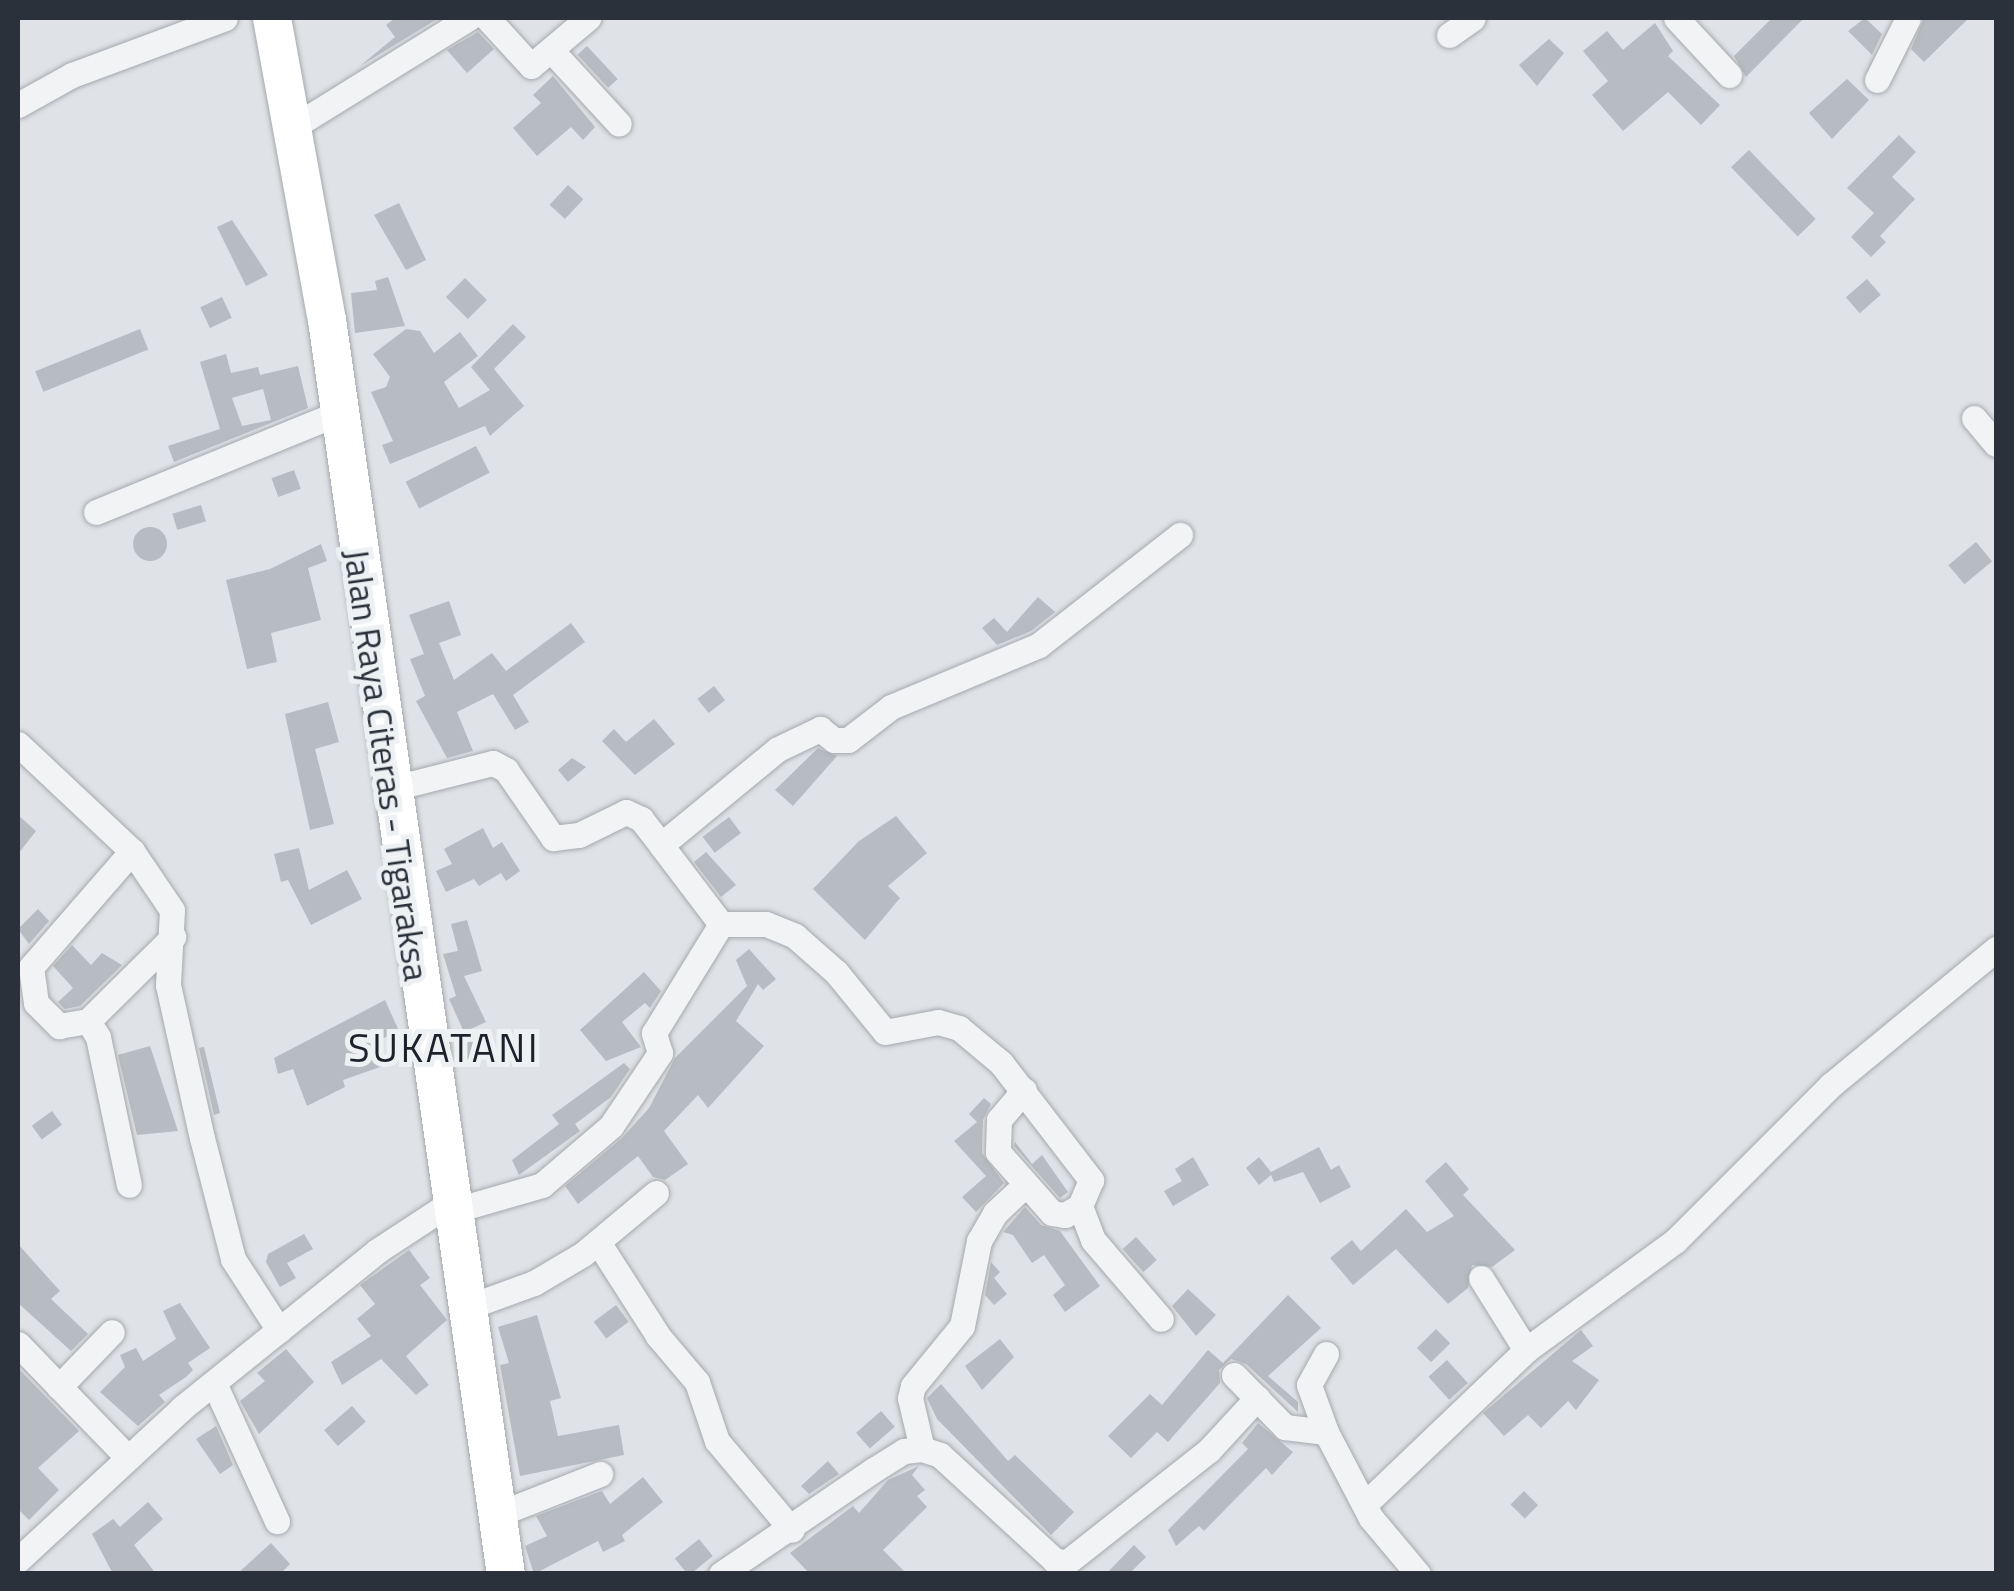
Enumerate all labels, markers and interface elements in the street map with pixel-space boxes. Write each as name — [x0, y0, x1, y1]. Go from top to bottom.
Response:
street label: Jalan Raya Citeras - Tigaraksa — [336, 546, 438, 984]
district label: SUKATANI — [348, 1024, 540, 1072]

